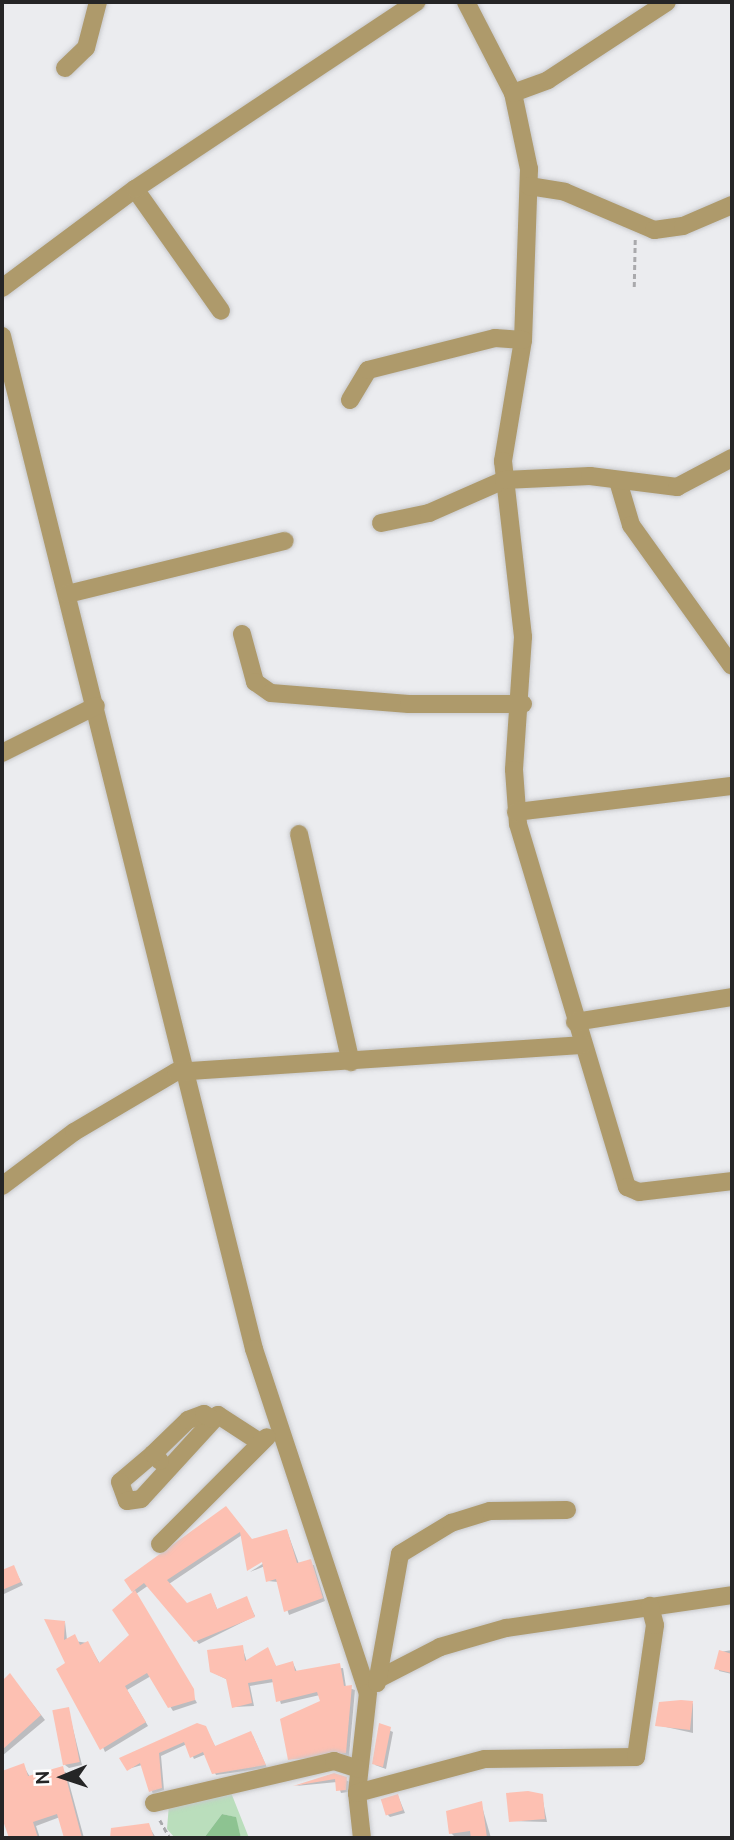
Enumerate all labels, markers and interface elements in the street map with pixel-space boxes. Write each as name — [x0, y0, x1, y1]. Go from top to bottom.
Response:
north arrow — [28, 1742, 98, 1812]
text: N — [31, 1770, 53, 1785]

